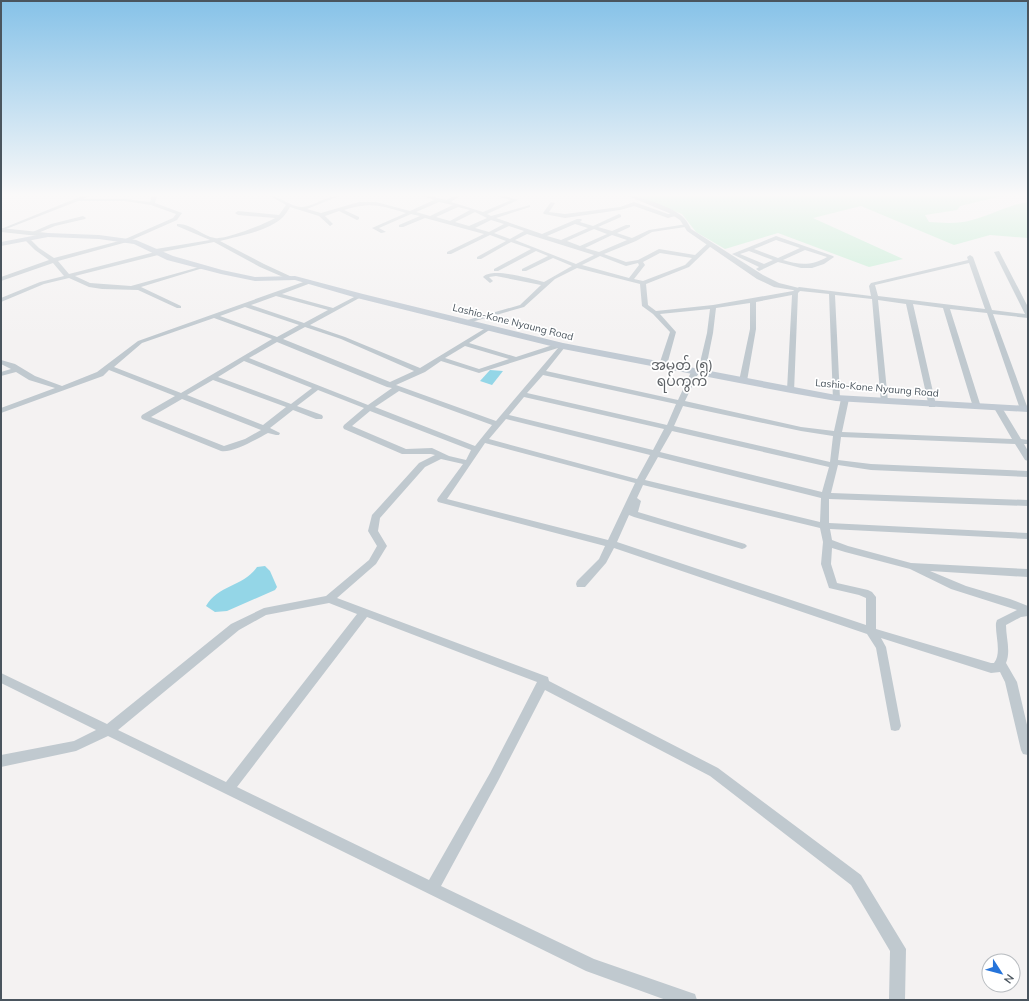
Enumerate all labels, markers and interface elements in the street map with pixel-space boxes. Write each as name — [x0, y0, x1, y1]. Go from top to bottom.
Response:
street label: Lashio-Kone Nyaung Road — [451, 301, 575, 343]
district label: အမှတ် (၅) ရပ်ကွက် — [651, 355, 713, 393]
street label: Lashio-Kone Nyaung Road — [815, 376, 939, 400]
north arrow — [981, 953, 1021, 993]
text: N — [1001, 971, 1017, 986]

